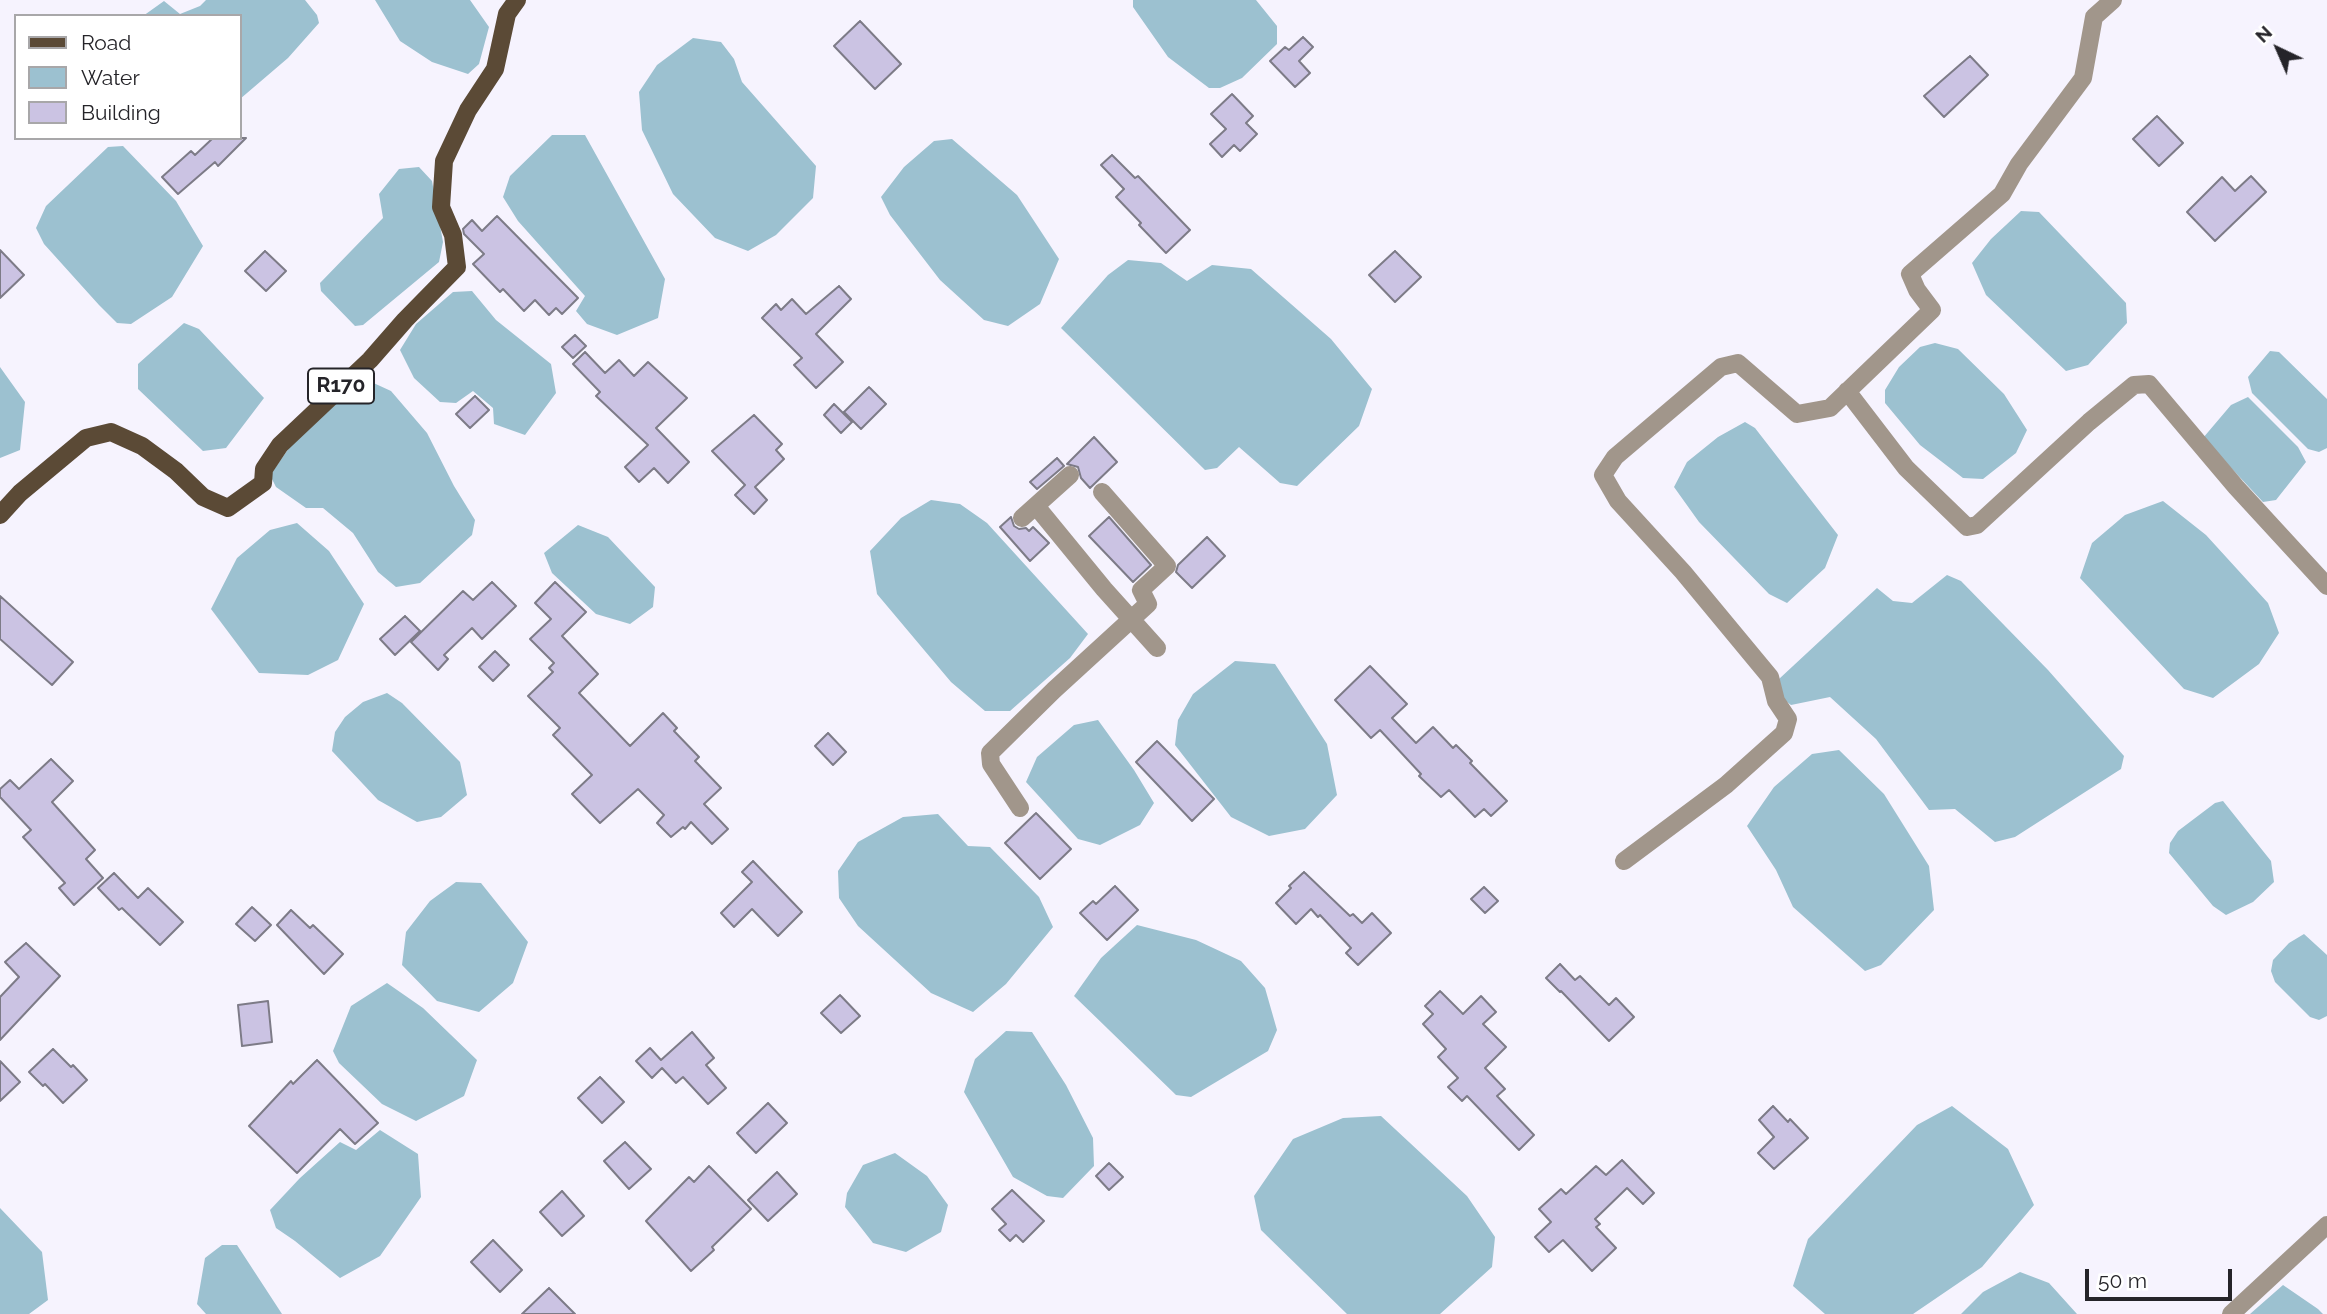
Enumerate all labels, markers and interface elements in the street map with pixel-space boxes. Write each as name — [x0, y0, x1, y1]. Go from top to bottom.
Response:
legend — [14, 14, 242, 140]
north arrow — [2243, 14, 2313, 84]
text: N — [2251, 21, 2276, 47]
text: Road — [81, 30, 131, 55]
text: Water — [81, 65, 140, 90]
text: Building — [81, 100, 161, 125]
road number: R170 — [308, 368, 374, 404]
scale bar — [2089, 1254, 2236, 1298]
text: 50 m — [2098, 1268, 2147, 1293]

